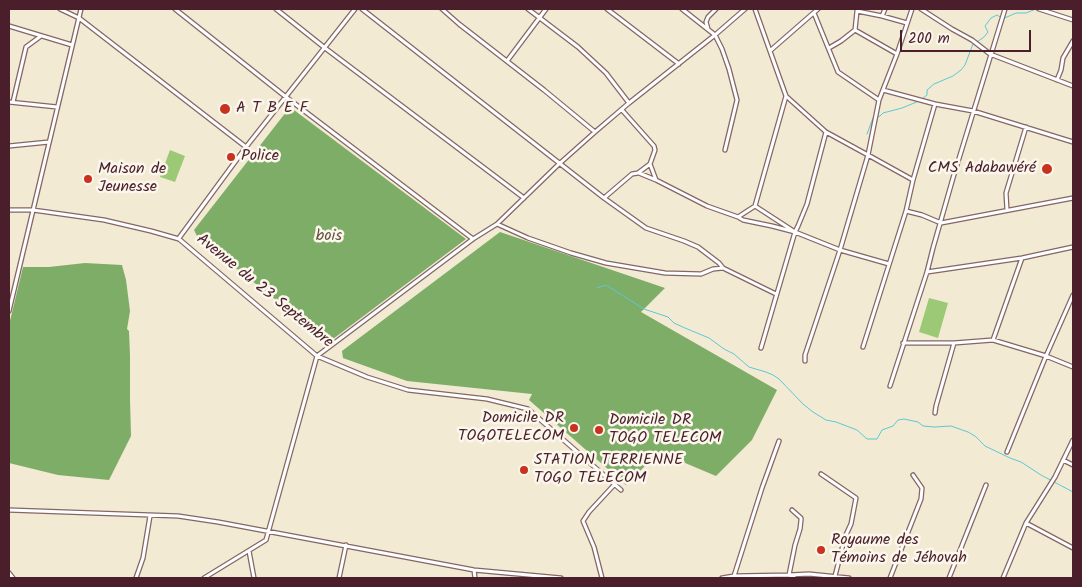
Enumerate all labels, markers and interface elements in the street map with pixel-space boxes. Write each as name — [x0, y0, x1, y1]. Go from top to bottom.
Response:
scale bar — [902, 20, 1033, 52]
text: 200 m — [908, 27, 950, 51]
place label: A T B E F — [236, 99, 308, 119]
marker: A T B E F — [218, 102, 232, 116]
place label: Police — [241, 147, 279, 167]
marker: Police — [225, 151, 237, 163]
place label: CMS Adabawéré — [928, 159, 1036, 179]
place label: Maison de Jeunesse — [98, 160, 166, 198]
marker: CMS Adabawéré — [1040, 162, 1054, 176]
marker: Maison de Jeunesse — [82, 173, 94, 185]
park label: bois — [316, 227, 342, 247]
street label: Avenue du 23 Septembre — [192, 231, 336, 353]
place label: Domicile DR TOGOTELECOM — [458, 409, 564, 447]
place label: Domicile DR TOGO TELECOM — [609, 411, 721, 449]
marker: Domicile DR TOGOTELECOM — [568, 422, 580, 434]
marker: Domicile DR TOGO TELECOM — [593, 424, 605, 436]
place label: STATION TERRIENNE TOGO TELECOM — [534, 451, 683, 489]
marker: STATION TERRIENNE TOGO TELECOM — [518, 464, 530, 476]
place label: Royaume des Témoins de Jéhovah — [831, 531, 967, 569]
marker: Royaume des Témoins de Jéhovah — [815, 544, 827, 556]

